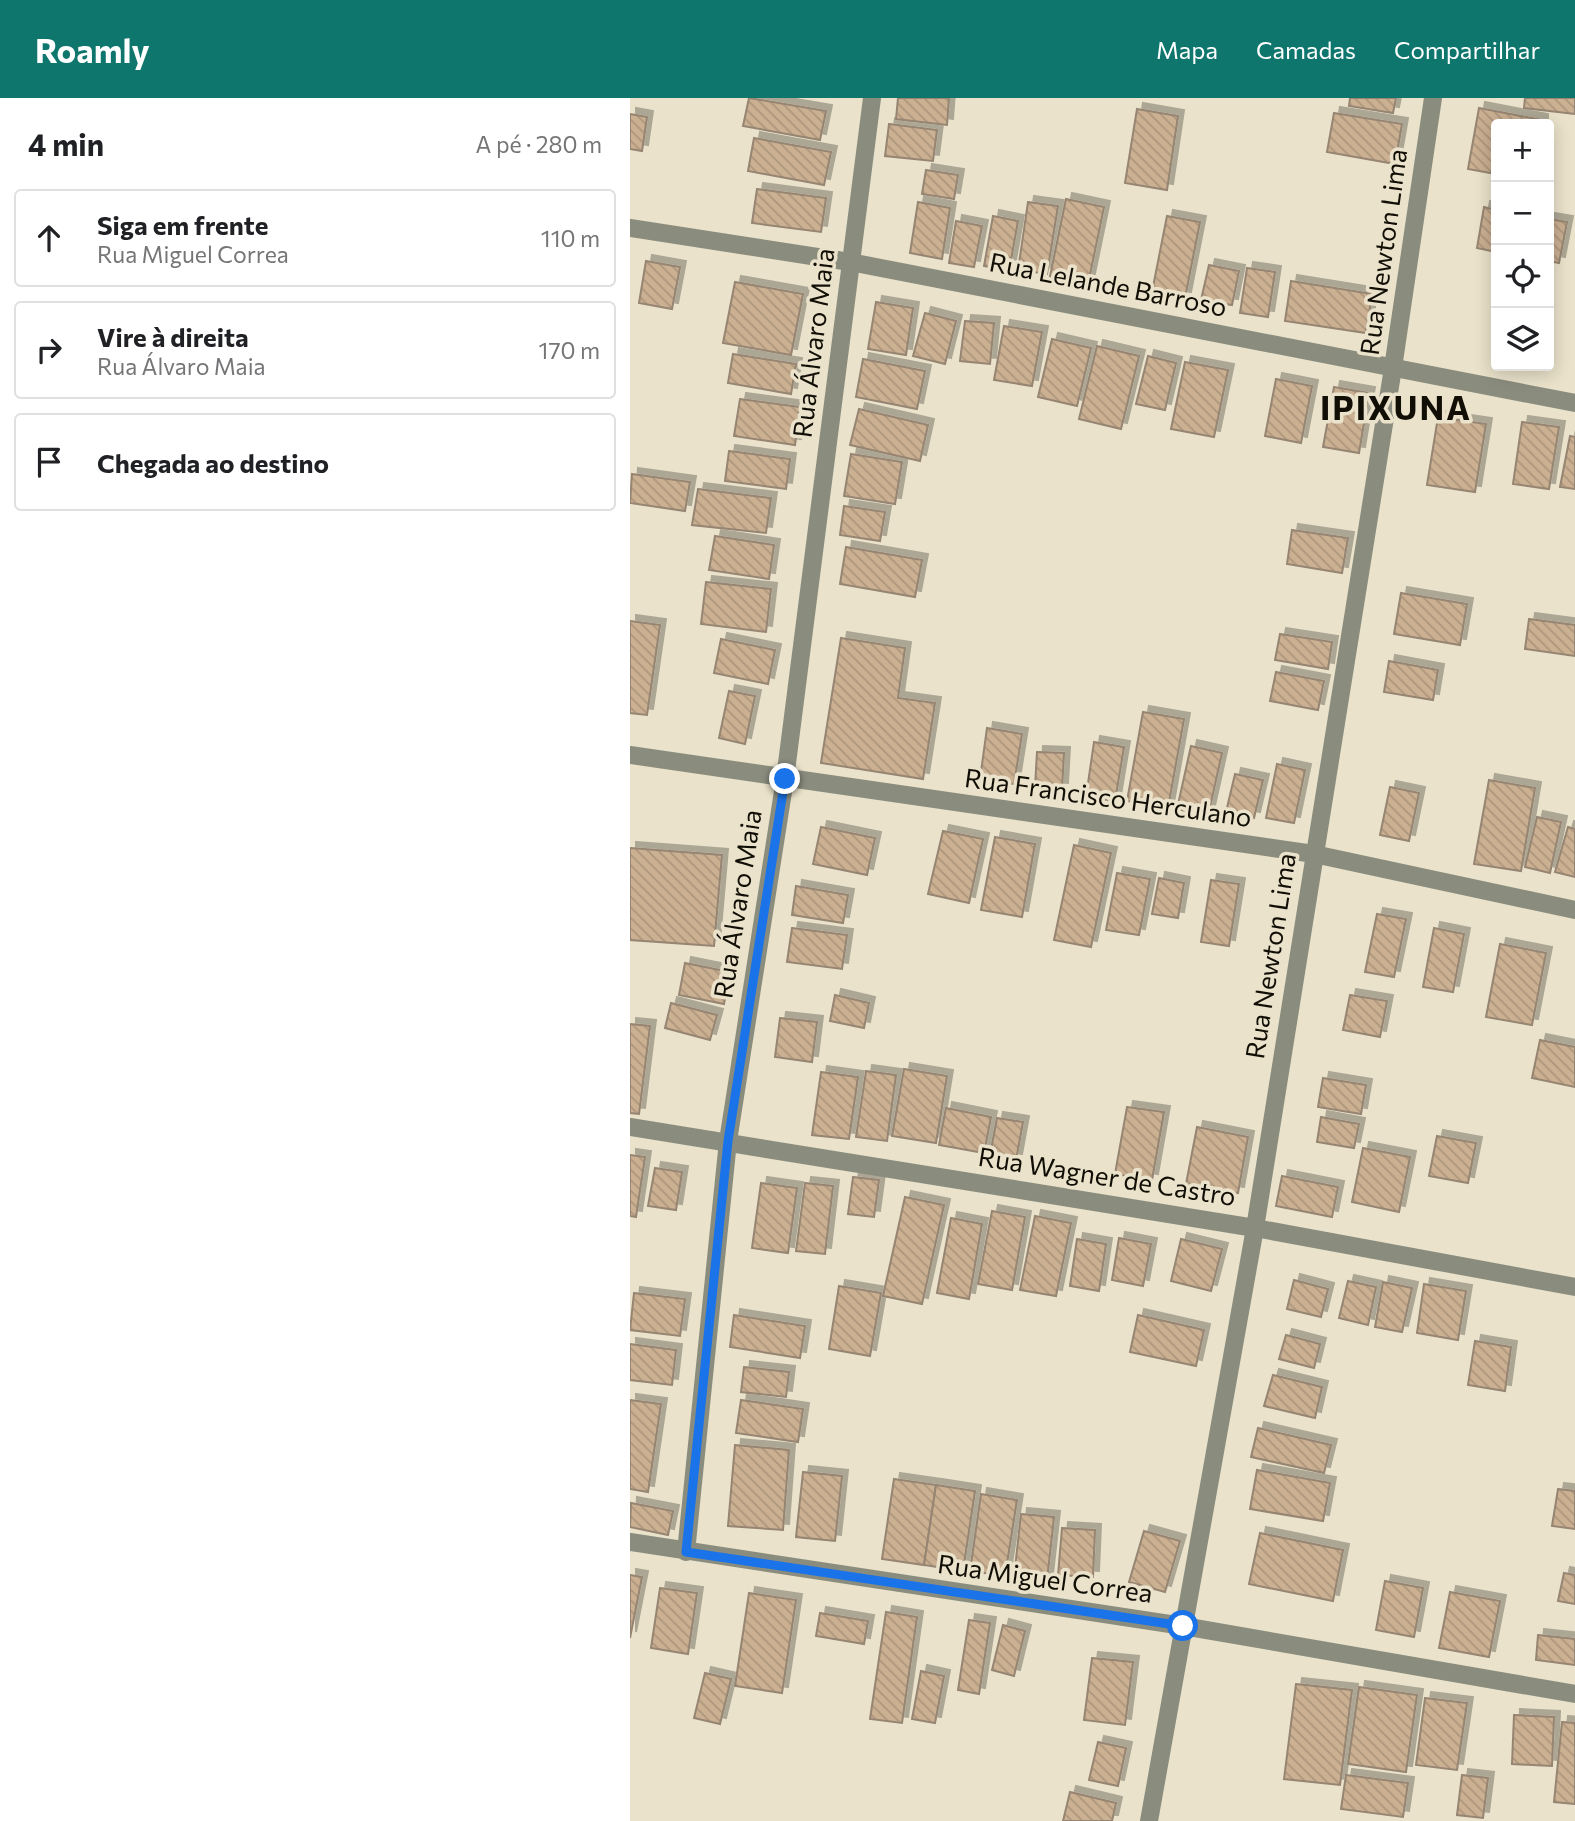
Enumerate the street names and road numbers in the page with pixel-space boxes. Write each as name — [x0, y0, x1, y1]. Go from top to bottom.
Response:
street label: Rua Newton Lima — [1353, 147, 1412, 357]
street label: Rua Lelande Barroso — [987, 245, 1230, 322]
street label: Rua Álvaro Maia — [786, 246, 840, 439]
street label: Rua Francisco Herculano — [963, 761, 1254, 832]
street label: Rua Álvaro Maia — [706, 807, 767, 1000]
street label: Rua Newton Lima — [1238, 851, 1301, 1061]
street label: Rua Wagner de Castro — [976, 1140, 1238, 1211]
street label: Rua Miguel Correa — [936, 1547, 1155, 1608]

